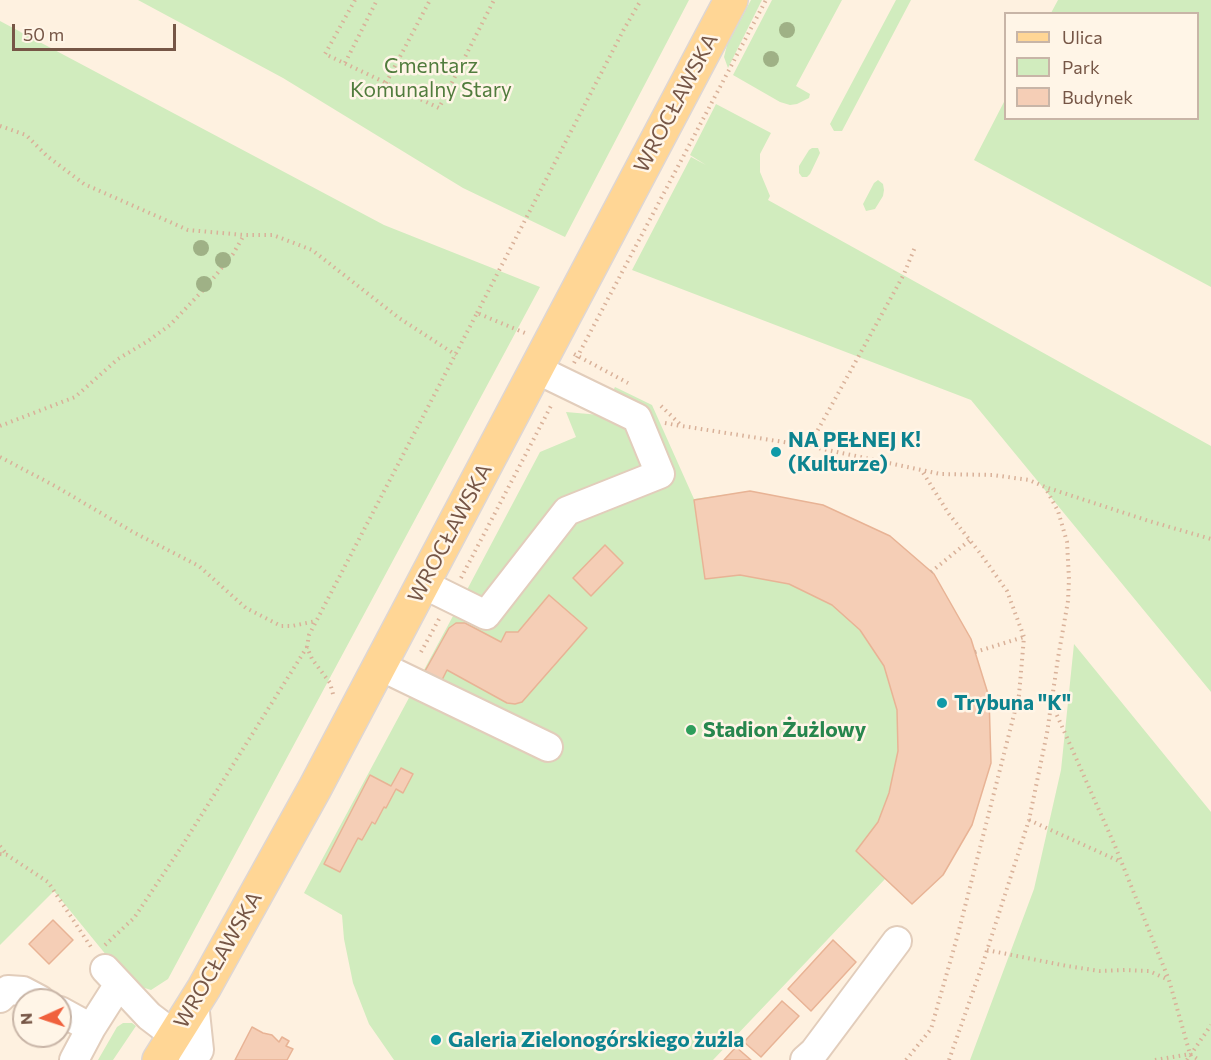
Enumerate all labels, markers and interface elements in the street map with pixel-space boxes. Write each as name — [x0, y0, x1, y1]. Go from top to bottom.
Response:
scale bar — [15, 12, 178, 50]
legend — [1004, 12, 1199, 120]
text: 50 m — [23, 23, 64, 45]
text: Ulica — [1062, 26, 1103, 48]
street label: WROCŁAWSKA — [629, 29, 723, 177]
park label: Cmentarz Komunalny Stary — [350, 53, 512, 103]
text: Park — [1062, 56, 1100, 78]
text: Budynek — [1062, 86, 1133, 108]
place label: NA PEŁNEJ K! (Kulturze) — [788, 427, 921, 477]
marker: NA PEŁNEJ K! (Kulturze) — [769, 445, 783, 459]
street label: WROCŁAWSKA — [403, 459, 497, 607]
place label: Trybuna "K" — [954, 690, 1071, 716]
marker: Trybuna "K" — [935, 696, 949, 710]
place label: Stadion Żużlowy — [703, 717, 866, 743]
marker: Stadion Żużlowy — [684, 723, 698, 737]
street label: WROCŁAWSKA — [169, 887, 267, 1033]
north arrow — [12, 988, 72, 1048]
text: N — [16, 1012, 35, 1025]
place label: Galeria Zielonogórskiego żużla — [448, 1027, 744, 1053]
marker: Galeria Zielonogórskiego żużla — [429, 1033, 443, 1047]

